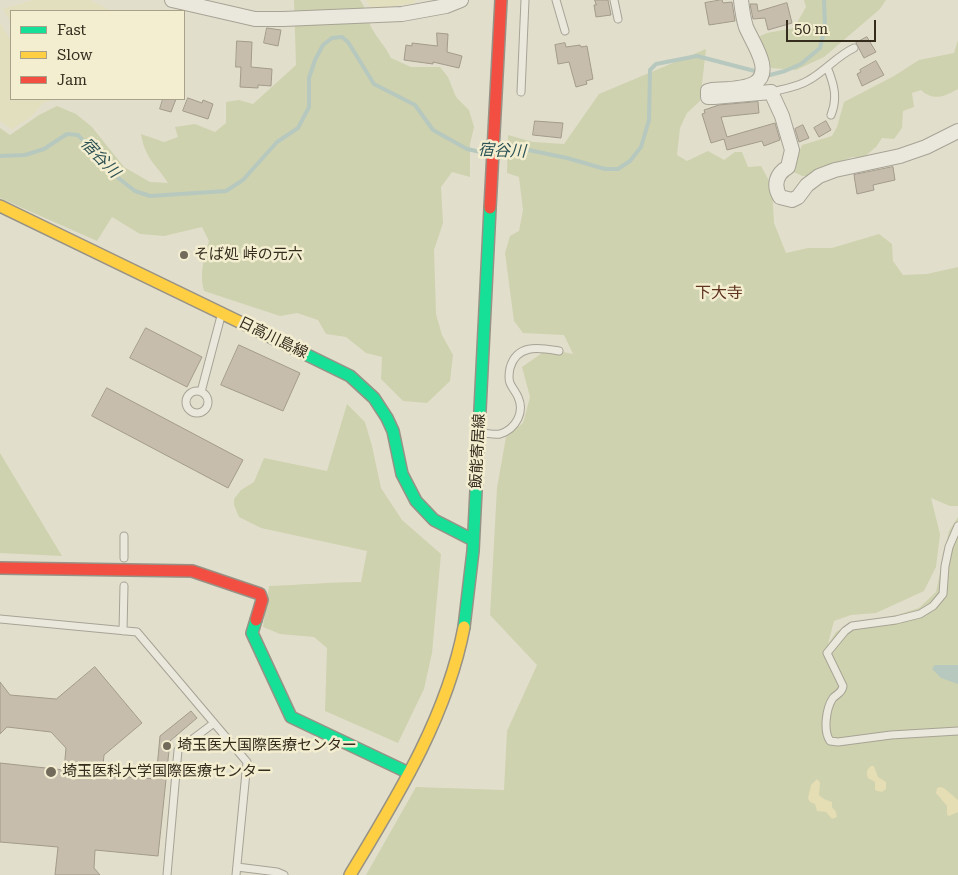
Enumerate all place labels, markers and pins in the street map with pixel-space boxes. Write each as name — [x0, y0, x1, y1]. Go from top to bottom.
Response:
place label: そば処 峠の元六 — [194, 246, 303, 264]
marker: そば処 峠の元六 — [178, 249, 190, 261]
place label: 埼玉医大国際医療センター — [177, 737, 357, 755]
marker: 埼玉医大国際医療センター — [161, 740, 173, 752]
place label: 埼玉医科大学国際医療センター — [62, 763, 272, 781]
marker: 埼玉医科大学国際医療センター — [44, 765, 58, 779]

